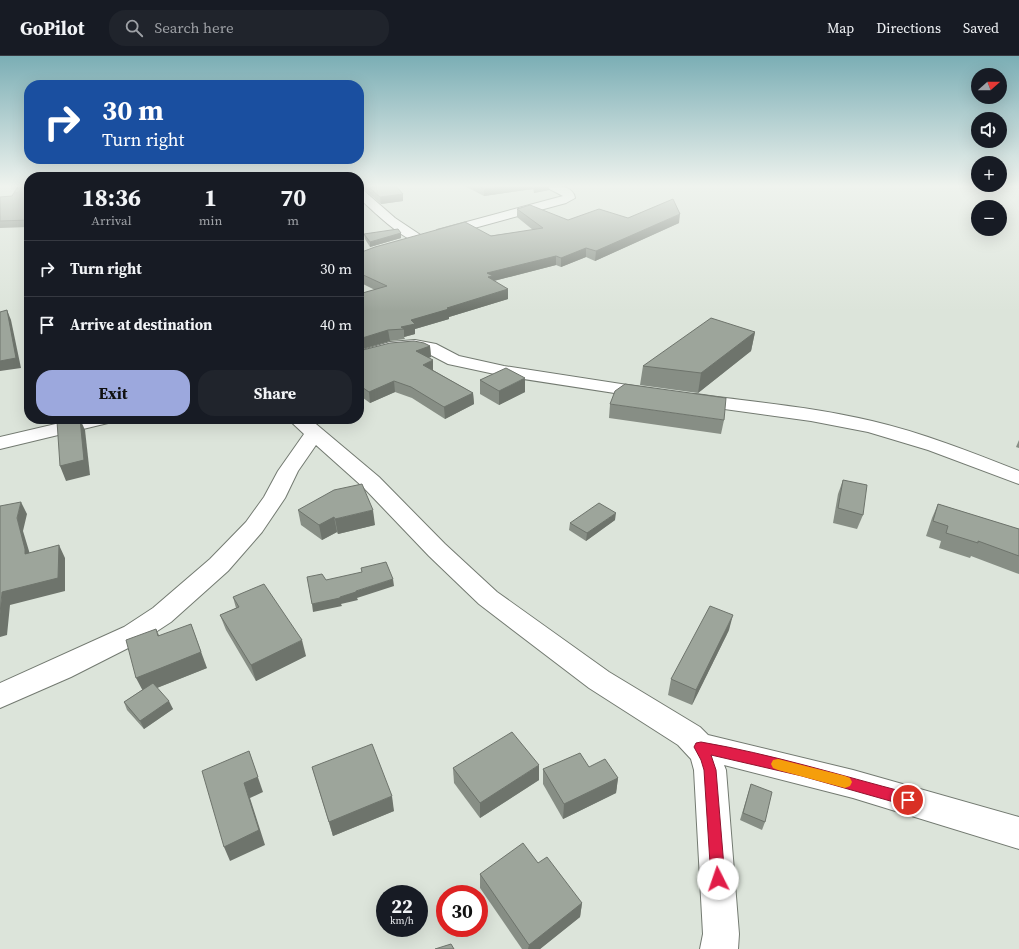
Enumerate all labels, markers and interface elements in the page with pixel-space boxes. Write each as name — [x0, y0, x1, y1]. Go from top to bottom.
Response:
search box — [109, 10, 389, 46]
text: GoPilot — [20, 15, 85, 41]
icon: search — [123, 17, 145, 39]
text: Search here — [155, 17, 234, 38]
text: Map — [827, 18, 854, 38]
text: Directions — [876, 18, 941, 38]
text: Saved — [963, 18, 999, 38]
north arrow — [971, 68, 1007, 104]
map controls — [971, 68, 1007, 236]
text: 30 m — [102, 91, 164, 129]
icon: right — [36, 96, 88, 148]
button: sound — [971, 112, 1007, 148]
text: Turn right — [102, 127, 184, 152]
button: + — [971, 156, 1007, 192]
text: 18:36 — [82, 181, 141, 214]
text: 1 — [204, 181, 217, 214]
text: 70 — [280, 181, 306, 214]
button: − — [971, 200, 1007, 236]
text: Arrival — [91, 212, 132, 229]
text: min — [199, 212, 222, 229]
text: m — [287, 212, 299, 229]
icon: right — [36, 258, 58, 280]
text: Turn right — [70, 258, 142, 279]
text: 30 m — [320, 258, 352, 279]
icon: arrive — [36, 314, 58, 336]
text: Arrive at destination — [70, 314, 212, 335]
text: 40 m — [320, 314, 352, 335]
button: Exit — [36, 370, 190, 416]
button: Share — [198, 370, 352, 416]
pin — [891, 783, 925, 817]
icon: arrive — [897, 789, 919, 811]
position arrow — [697, 858, 739, 900]
speed limit sign: 30 — [436, 885, 488, 937]
text: 22 — [391, 892, 413, 920]
text: km/h — [390, 914, 414, 927]

